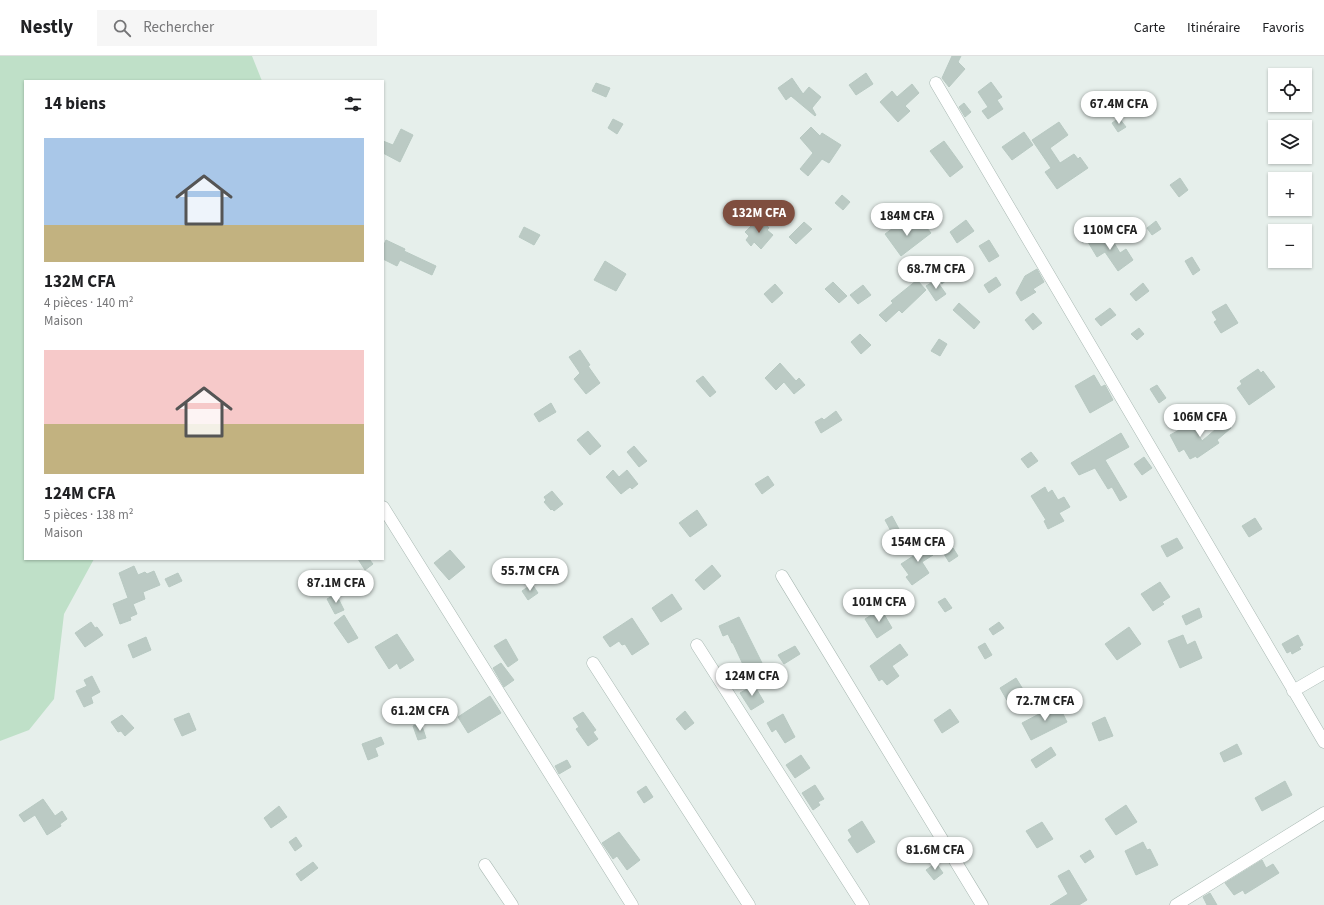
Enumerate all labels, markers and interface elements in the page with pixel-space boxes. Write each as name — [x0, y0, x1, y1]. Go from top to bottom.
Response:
search box — [97, 10, 377, 46]
text: Nestly — [20, 14, 73, 41]
icon: search — [111, 17, 133, 39]
text: Rechercher — [143, 17, 214, 38]
text: Carte — [1134, 18, 1165, 38]
text: Itinéraire — [1187, 18, 1240, 38]
text: Favoris — [1262, 18, 1304, 38]
map controls — [1268, 68, 1312, 268]
button: locate — [1268, 68, 1312, 112]
pin: 67.4M CFA — [1073, 91, 1165, 125]
text: 14 biens — [44, 92, 106, 116]
icon: filters — [342, 93, 364, 115]
text: 67.4M CFA — [1090, 95, 1148, 113]
button: layers — [1268, 120, 1312, 164]
icon: home — [168, 164, 240, 236]
button: + — [1268, 172, 1312, 216]
pin: 132M CFA — [718, 200, 800, 234]
pin: 184M CFA — [866, 203, 948, 237]
text: 132M CFA — [732, 204, 786, 222]
text: 184M CFA — [880, 207, 934, 225]
pin: 110M CFA — [1069, 217, 1151, 251]
text: 110M CFA — [1083, 221, 1137, 239]
button: − — [1268, 224, 1312, 268]
pin: 68.7M CFA — [890, 256, 982, 290]
text: 68.7M CFA — [907, 260, 965, 278]
text: 132M CFA — [44, 270, 115, 294]
text: 4 pièces · 140 m² — [44, 294, 133, 312]
text: Maison — [44, 312, 83, 330]
icon: home — [168, 376, 240, 448]
pin: 106M CFA — [1159, 404, 1241, 438]
text: 106M CFA — [1173, 408, 1227, 426]
text: 124M CFA — [44, 482, 115, 506]
text: 5 pièces · 138 m² — [44, 506, 133, 524]
text: Maison — [44, 524, 83, 542]
pin: 154M CFA — [877, 529, 959, 563]
text: 154M CFA — [891, 533, 945, 551]
pin: 55.7M CFA — [484, 558, 576, 592]
text: 55.7M CFA — [501, 562, 559, 580]
pin: 87.1M CFA — [290, 570, 382, 604]
text: 87.1M CFA — [307, 574, 365, 592]
pin: 101M CFA — [838, 589, 920, 623]
text: 101M CFA — [852, 593, 906, 611]
pin: 124M CFA — [711, 663, 793, 697]
text: 124M CFA — [725, 667, 779, 685]
pin: 72.7M CFA — [999, 688, 1091, 722]
text: 72.7M CFA — [1016, 692, 1074, 710]
pin: 61.2M CFA — [374, 698, 466, 732]
text: 61.2M CFA — [391, 702, 449, 720]
pin: 81.6M CFA — [889, 837, 981, 871]
text: 81.6M CFA — [906, 841, 964, 859]

